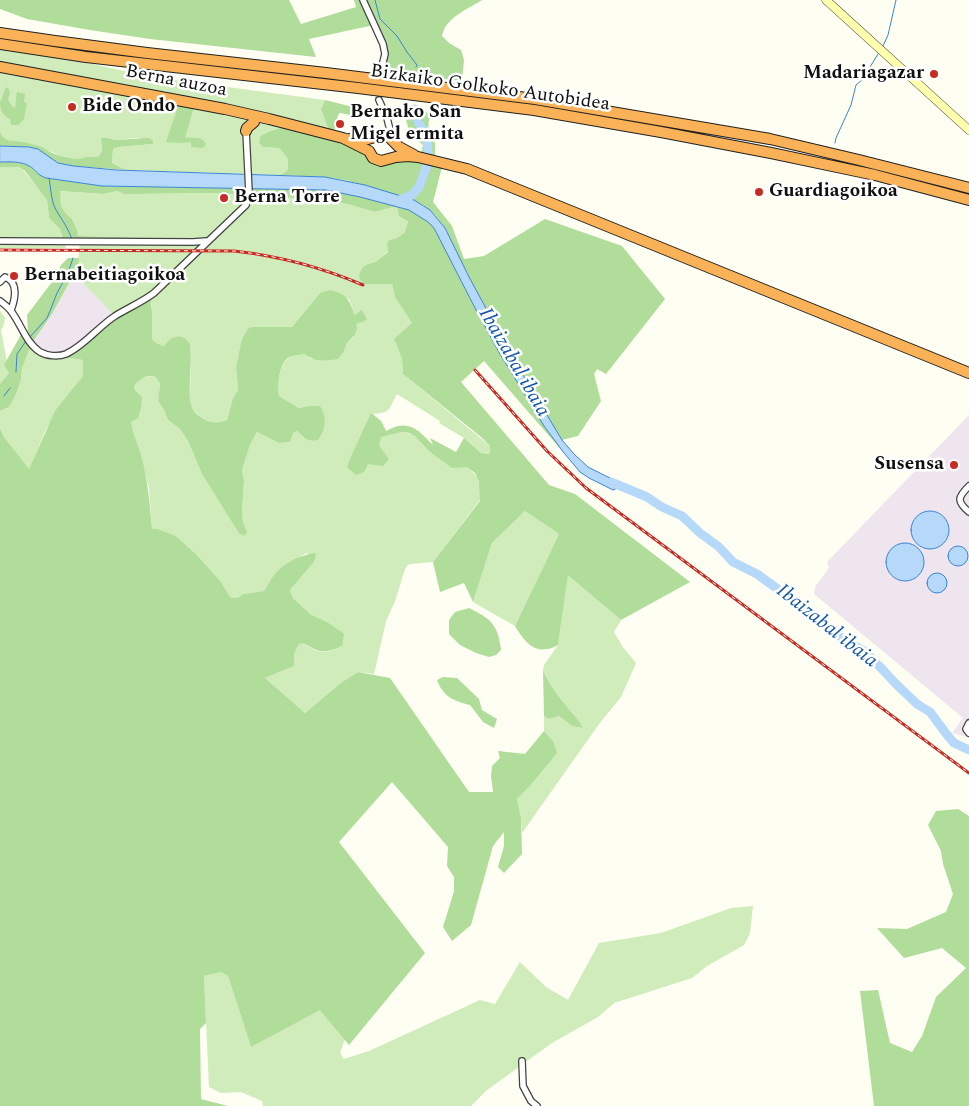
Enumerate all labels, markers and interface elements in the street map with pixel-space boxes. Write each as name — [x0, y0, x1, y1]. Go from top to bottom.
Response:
street label: Berna auzoa — [123, 61, 229, 103]
street label: Bizkaiko Golkoko Autobidea — [369, 61, 611, 117]
place label: Madariagazar — [803, 63, 924, 85]
marker: Madariagazar — [928, 68, 940, 80]
place label: Bide Ondo — [82, 96, 175, 118]
marker: Bide Ondo — [66, 101, 78, 113]
place label: Bernako San Migel ermita — [350, 102, 464, 146]
marker: Bernako San Migel ermita — [334, 118, 346, 130]
place label: Guardiagoikoa — [769, 181, 898, 203]
marker: Guardiagoikoa — [753, 186, 765, 198]
place label: Berna Torre — [234, 187, 340, 209]
marker: Berna Torre — [218, 192, 230, 204]
place label: Bernabeitiagoikoa — [24, 265, 185, 287]
marker: Bernabeitiagoikoa — [8, 270, 20, 282]
water label: Ibaizabal ibaia — [472, 304, 554, 422]
place label: Susensa — [874, 454, 944, 476]
marker: Susensa — [948, 459, 960, 471]
water label: Ibaizabal ibaia — [771, 580, 881, 674]

